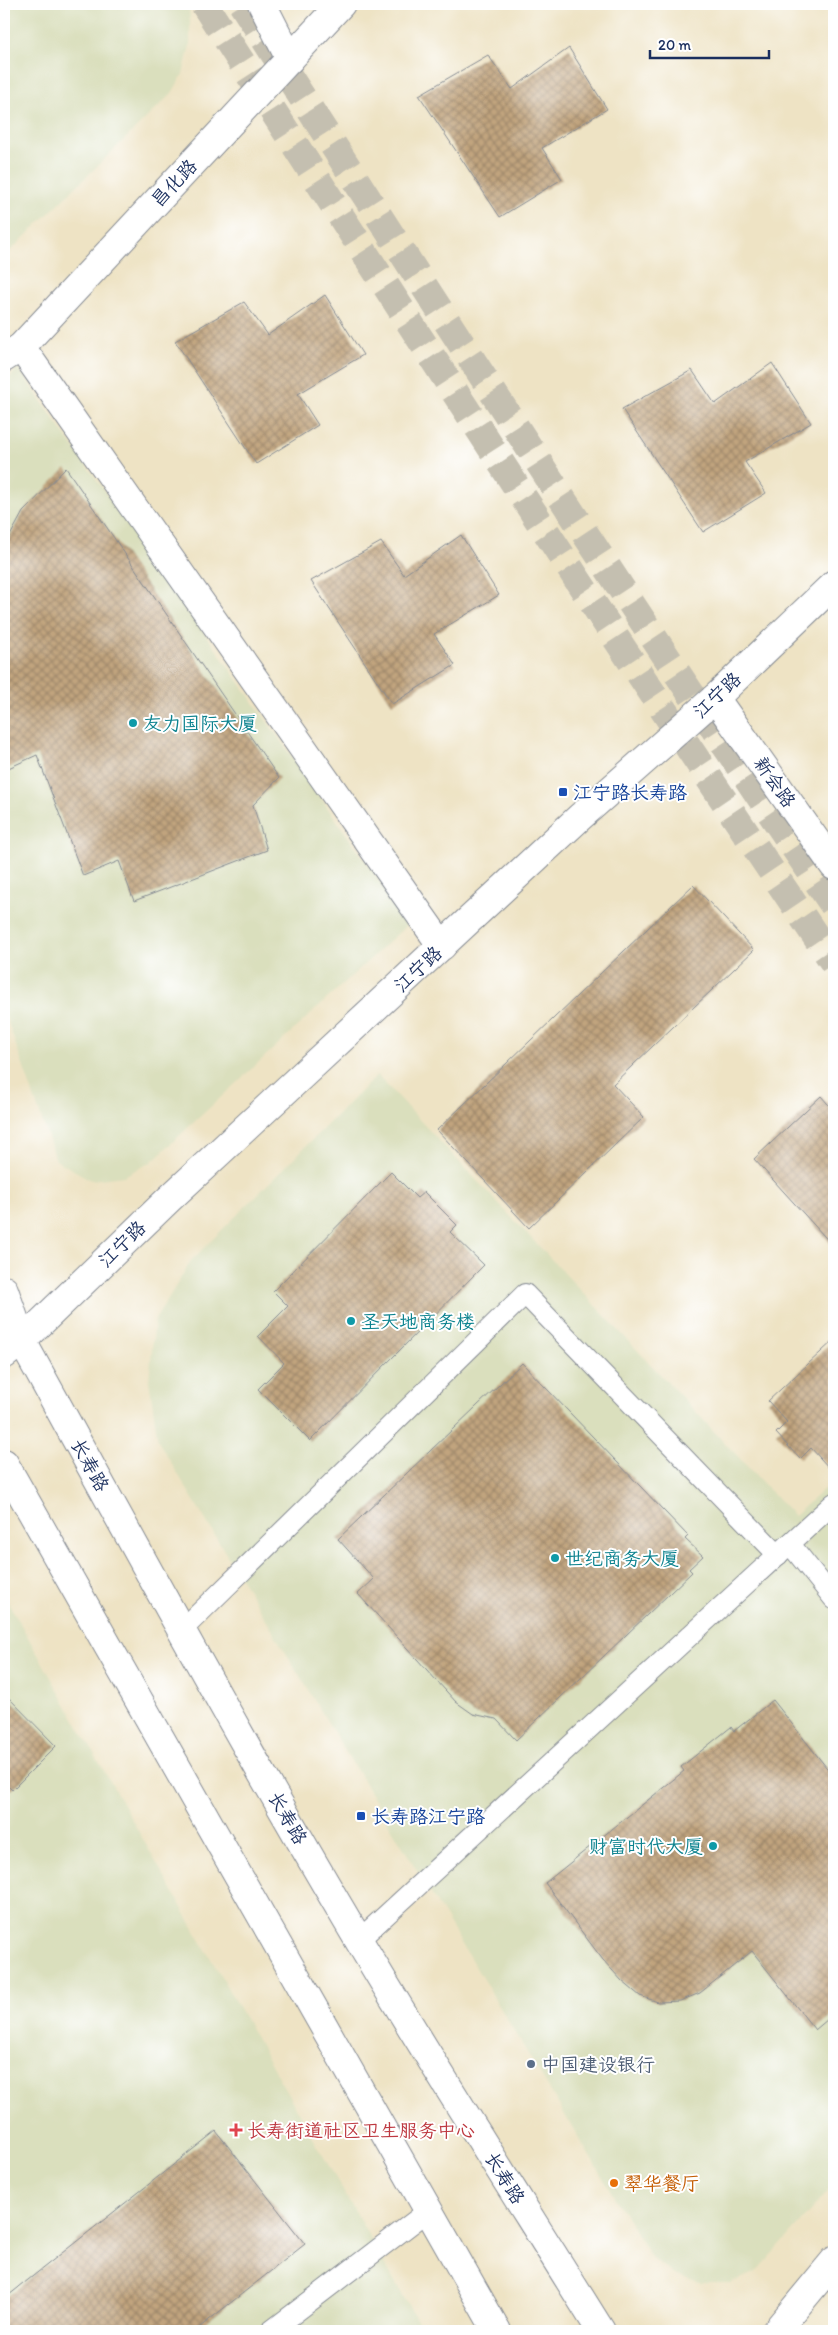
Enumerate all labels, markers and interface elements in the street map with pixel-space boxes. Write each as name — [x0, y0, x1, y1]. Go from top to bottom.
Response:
scale bar — [650, 28, 769, 60]
text: 20 m — [658, 36, 692, 54]
street label: 昌化路 — [146, 154, 202, 212]
street label: 江宁路 — [688, 667, 746, 723]
place label: 友力国际大厦 — [143, 712, 257, 735]
marker: 友力国际大厦 — [127, 717, 139, 729]
street label: 新会路 — [749, 752, 801, 812]
place label: 江宁路长寿路 — [573, 781, 687, 804]
marker: 江宁路长寿路 — [557, 786, 569, 798]
street label: 江宁路 — [389, 941, 447, 997]
street label: 江宁路 — [94, 1216, 150, 1272]
place label: 圣天地商务楼 — [361, 1310, 475, 1333]
marker: 圣天地商务楼 — [345, 1315, 357, 1327]
street label: 长寿路 — [66, 1434, 114, 1496]
place label: 世纪商务大厦 — [565, 1547, 679, 1570]
marker: 世纪商务大厦 — [549, 1552, 561, 1564]
street label: 长寿路 — [264, 1788, 312, 1848]
place label: 长寿路江宁路 — [371, 1805, 485, 1828]
marker: 长寿路江宁路 — [355, 1810, 367, 1822]
place label: 财富时代大厦 — [589, 1835, 703, 1858]
marker: 财富时代大厦 — [707, 1840, 719, 1852]
place label: 中国建设银行 — [541, 2053, 655, 2076]
marker: 中国建设银行 — [525, 2058, 537, 2070]
place label: 长寿街道社区卫生服务中心 — [247, 2119, 475, 2142]
marker: 长寿街道社区卫生服务中心 — [229, 2123, 243, 2137]
street label: 长寿路 — [480, 2148, 530, 2208]
place label: 翠华餐厅 — [624, 2172, 700, 2195]
marker: 翠华餐厅 — [608, 2177, 620, 2189]

